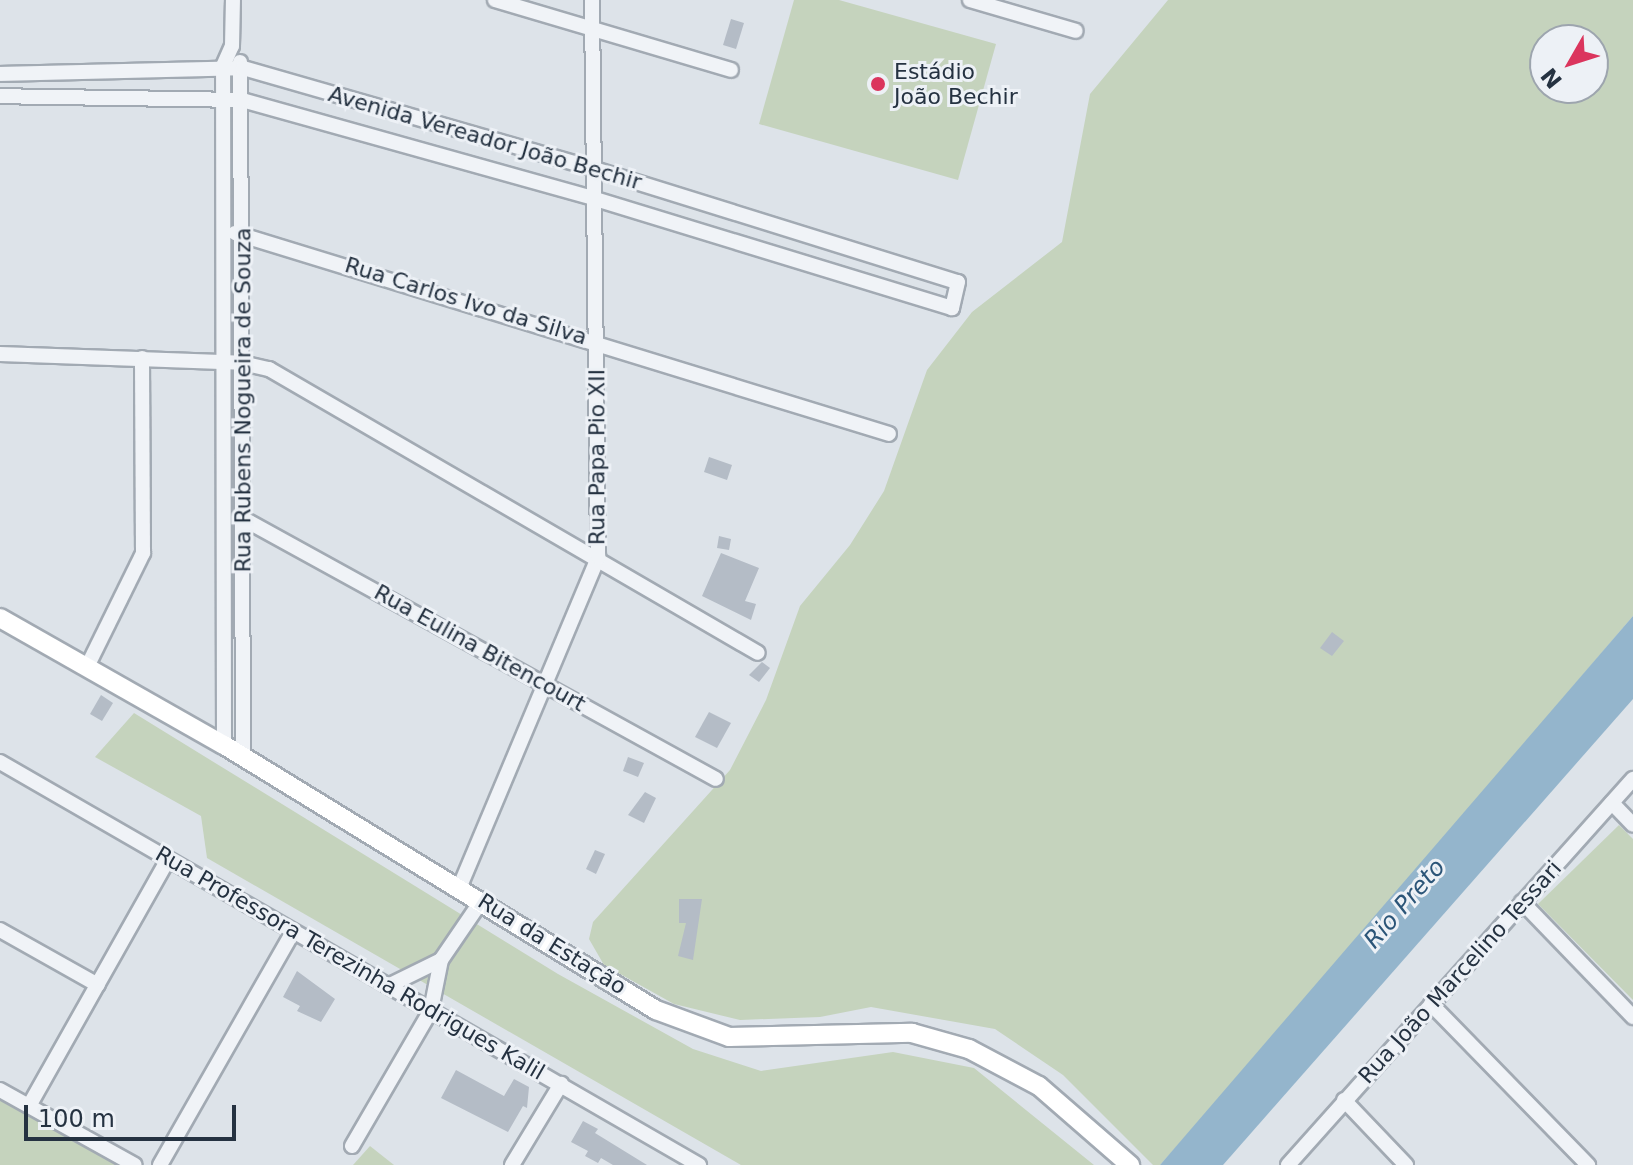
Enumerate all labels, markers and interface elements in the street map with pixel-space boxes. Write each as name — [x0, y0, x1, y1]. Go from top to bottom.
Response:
north arrow — [1529, 24, 1609, 104]
place label: Estádio João Bechir — [894, 58, 1018, 110]
text: N — [1536, 63, 1567, 93]
marker: Estádio João Bechir — [869, 75, 887, 93]
street label: Avenida Vereador João Bechir — [325, 81, 645, 195]
street label: Rua Rubens Nogueira de Souza — [230, 228, 256, 572]
street label: Rua Carlos Ivo da Silva — [342, 252, 590, 350]
street label: Rua Papa Pio XII — [584, 369, 610, 545]
street label: Rua Eulina Bitencourt — [370, 579, 590, 717]
street label: Rua Professora Terezinha Rodrigues Kalil — [151, 840, 549, 1086]
water label: Rio Preto — [1358, 853, 1452, 955]
street label: Rua João Marcelino Tessari — [1353, 855, 1567, 1089]
street label: Rua da Estação — [473, 888, 631, 1000]
scale bar — [28, 1089, 240, 1139]
text: 100 m — [38, 1105, 115, 1133]

